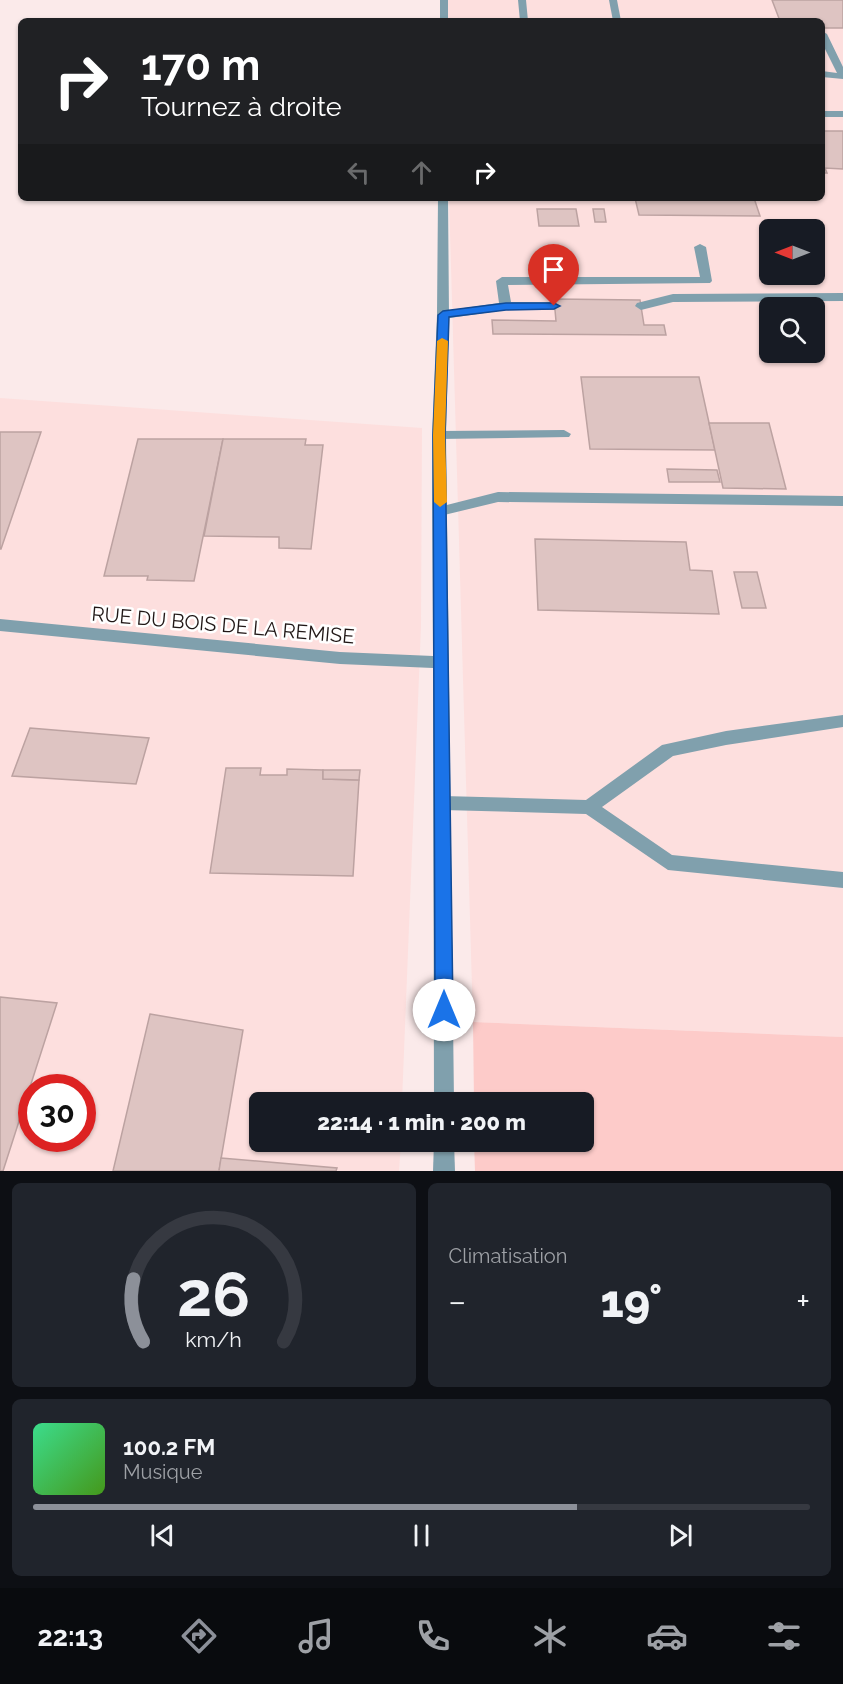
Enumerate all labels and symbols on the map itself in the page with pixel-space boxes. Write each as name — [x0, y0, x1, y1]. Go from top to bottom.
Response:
north arrow — [759, 219, 825, 285]
pin — [528, 244, 579, 306]
street label: RUE DU BOIS DE LA REMISE — [91, 602, 355, 648]
position arrow — [412, 978, 476, 1042]
speed limit sign: 30 — [18, 1074, 96, 1152]

